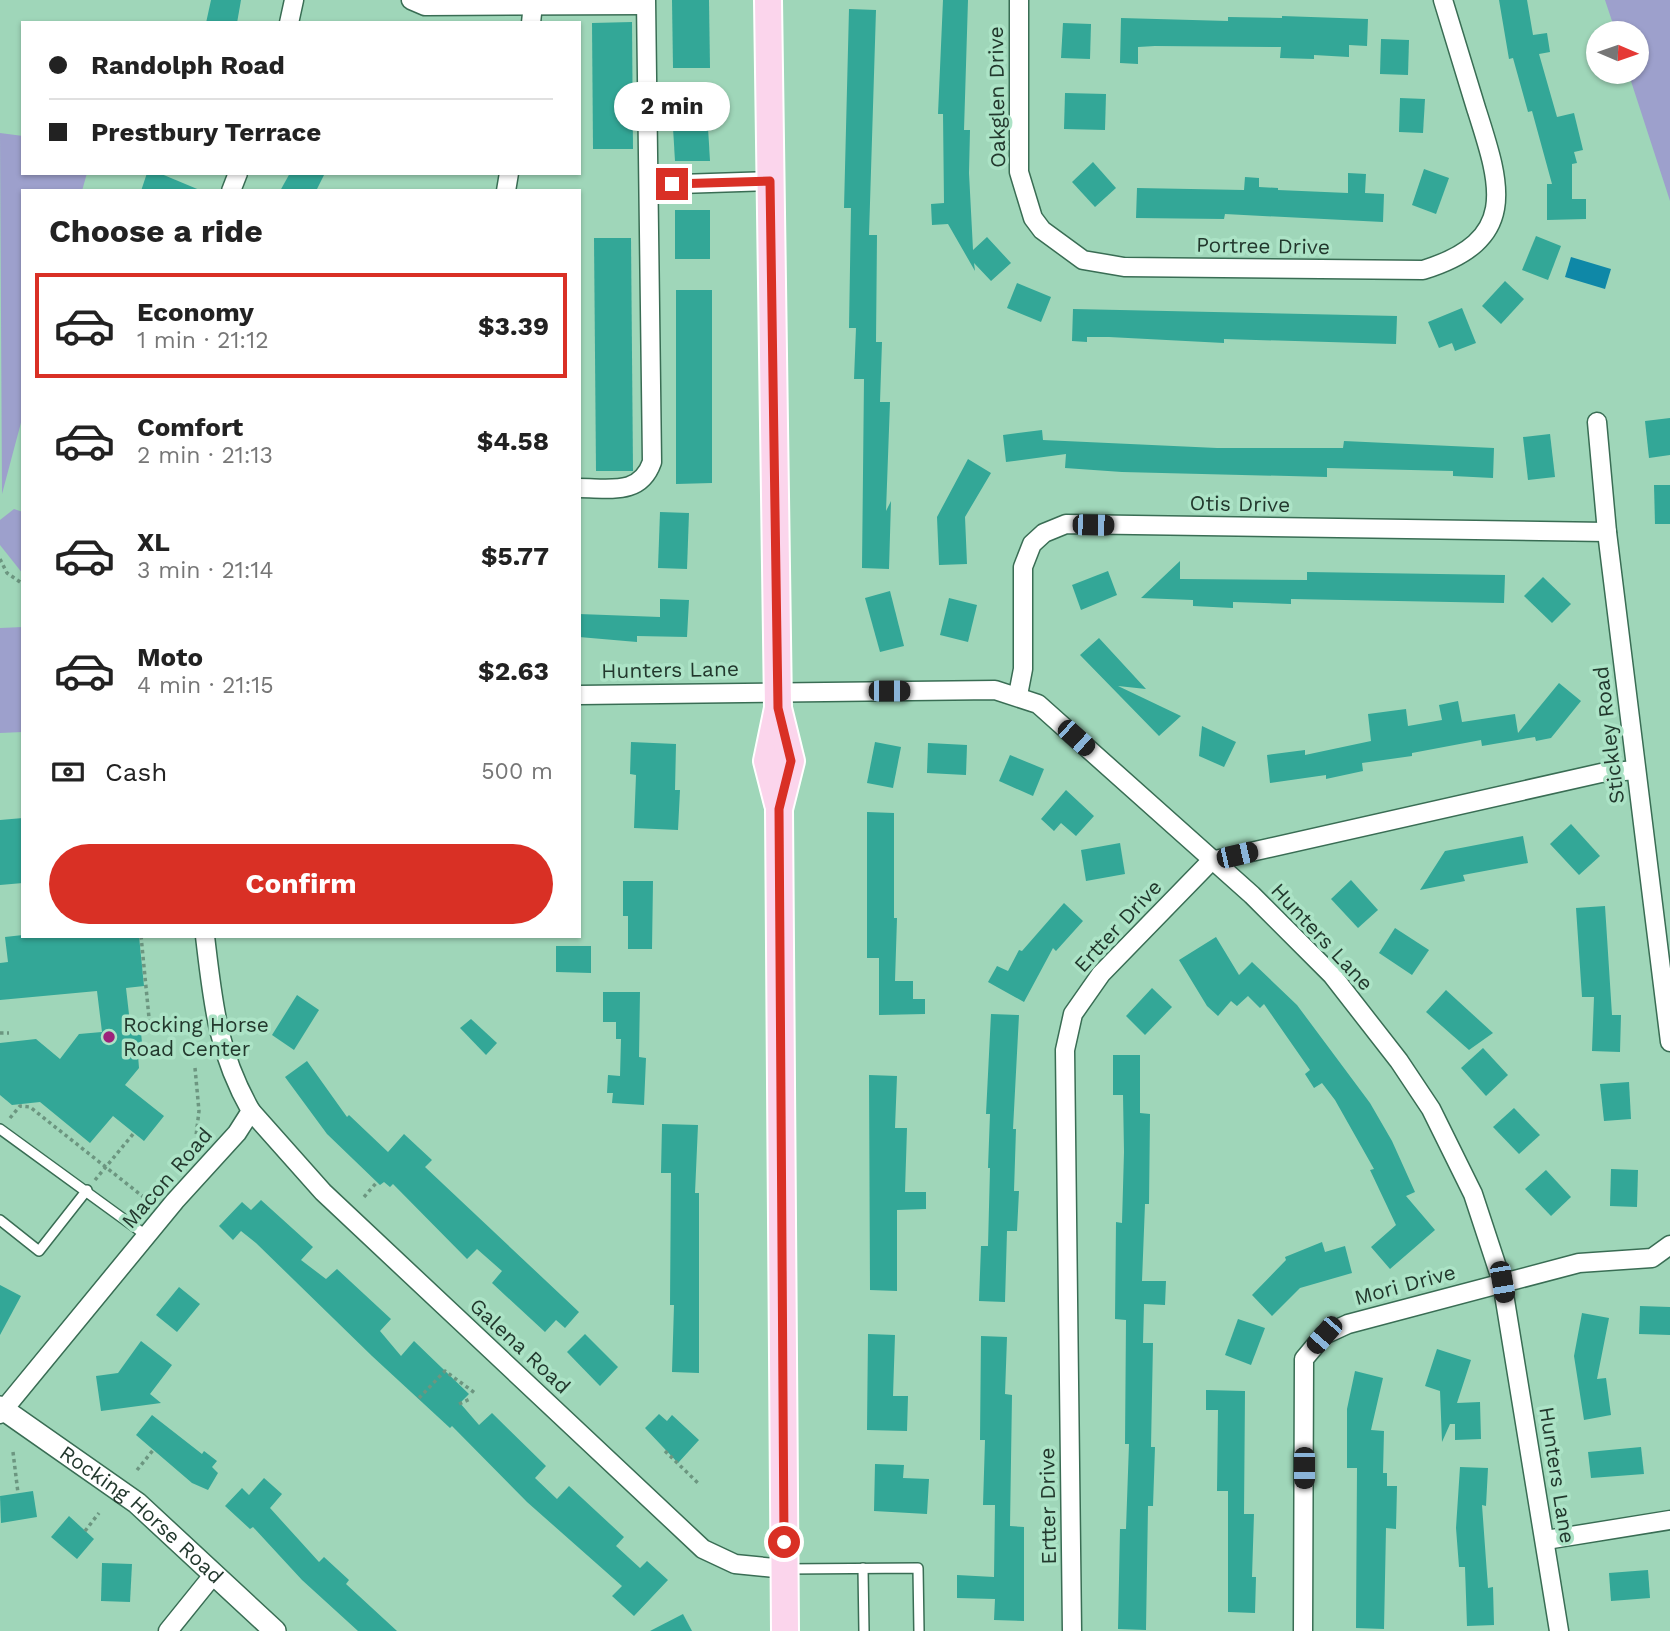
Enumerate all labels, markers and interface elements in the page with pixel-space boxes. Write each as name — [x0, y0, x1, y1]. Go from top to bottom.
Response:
north arrow — [1586, 21, 1648, 84]
map controls — [1586, 21, 1649, 84]
street label: Oakglen Drive — [983, 26, 1010, 168]
text: Randolph Road — [91, 50, 285, 80]
callout: 2 min — [614, 82, 730, 132]
text: 2 min — [641, 93, 703, 120]
text: Prestbury Terrace — [91, 117, 321, 147]
route end — [656, 168, 688, 200]
text: Choose a ride — [49, 212, 263, 250]
street label: Portree Drive — [1196, 232, 1330, 259]
icon: car — [53, 294, 116, 357]
text: Economy — [137, 297, 254, 327]
text: $3.39 — [478, 311, 549, 341]
text: 1 min · 21:12 — [137, 327, 269, 354]
icon: car — [53, 409, 116, 472]
text: Comfort — [137, 412, 243, 442]
text: $4.58 — [477, 426, 549, 456]
text: 2 min · 21:13 — [137, 442, 273, 469]
street label: Otis Drive — [1190, 490, 1291, 517]
car — [1072, 514, 1115, 536]
icon: car — [53, 524, 116, 587]
text: XL — [137, 527, 170, 557]
text: $5.77 — [481, 541, 549, 571]
text: 3 min · 21:14 — [137, 557, 274, 584]
icon: car — [53, 639, 116, 702]
text: Moto — [137, 642, 203, 672]
text: $2.63 — [478, 656, 549, 686]
street label: Hunters Lane — [601, 656, 739, 683]
street label: Stickley Road — [1588, 665, 1629, 805]
text: 4 min · 21:15 — [137, 672, 274, 699]
car — [869, 681, 911, 702]
car — [1054, 716, 1099, 760]
icon: cash — [49, 753, 87, 791]
text: Cash — [105, 757, 167, 787]
text: 500 m — [481, 758, 553, 785]
car — [1215, 840, 1260, 870]
button: Confirm — [49, 844, 553, 924]
street label: Ertter Drive — [1069, 874, 1167, 977]
street label: Hunters Lane — [1266, 878, 1379, 996]
place label: Rocking Horse Road Center — [123, 1012, 269, 1061]
marker: Rocking Horse Road Center — [101, 1029, 117, 1045]
street label: Macon Road — [116, 1122, 217, 1233]
street label: Mori Drive — [1351, 1259, 1458, 1310]
car — [1489, 1259, 1516, 1305]
street label: Galena Road — [465, 1293, 576, 1399]
car — [1303, 1312, 1346, 1358]
street label: Hunters Lane — [1534, 1405, 1581, 1545]
street label: Rocking Horse Road — [55, 1440, 229, 1589]
street label: Ertter Drive — [1034, 1447, 1061, 1565]
car — [1294, 1447, 1315, 1489]
route start — [768, 1526, 800, 1558]

